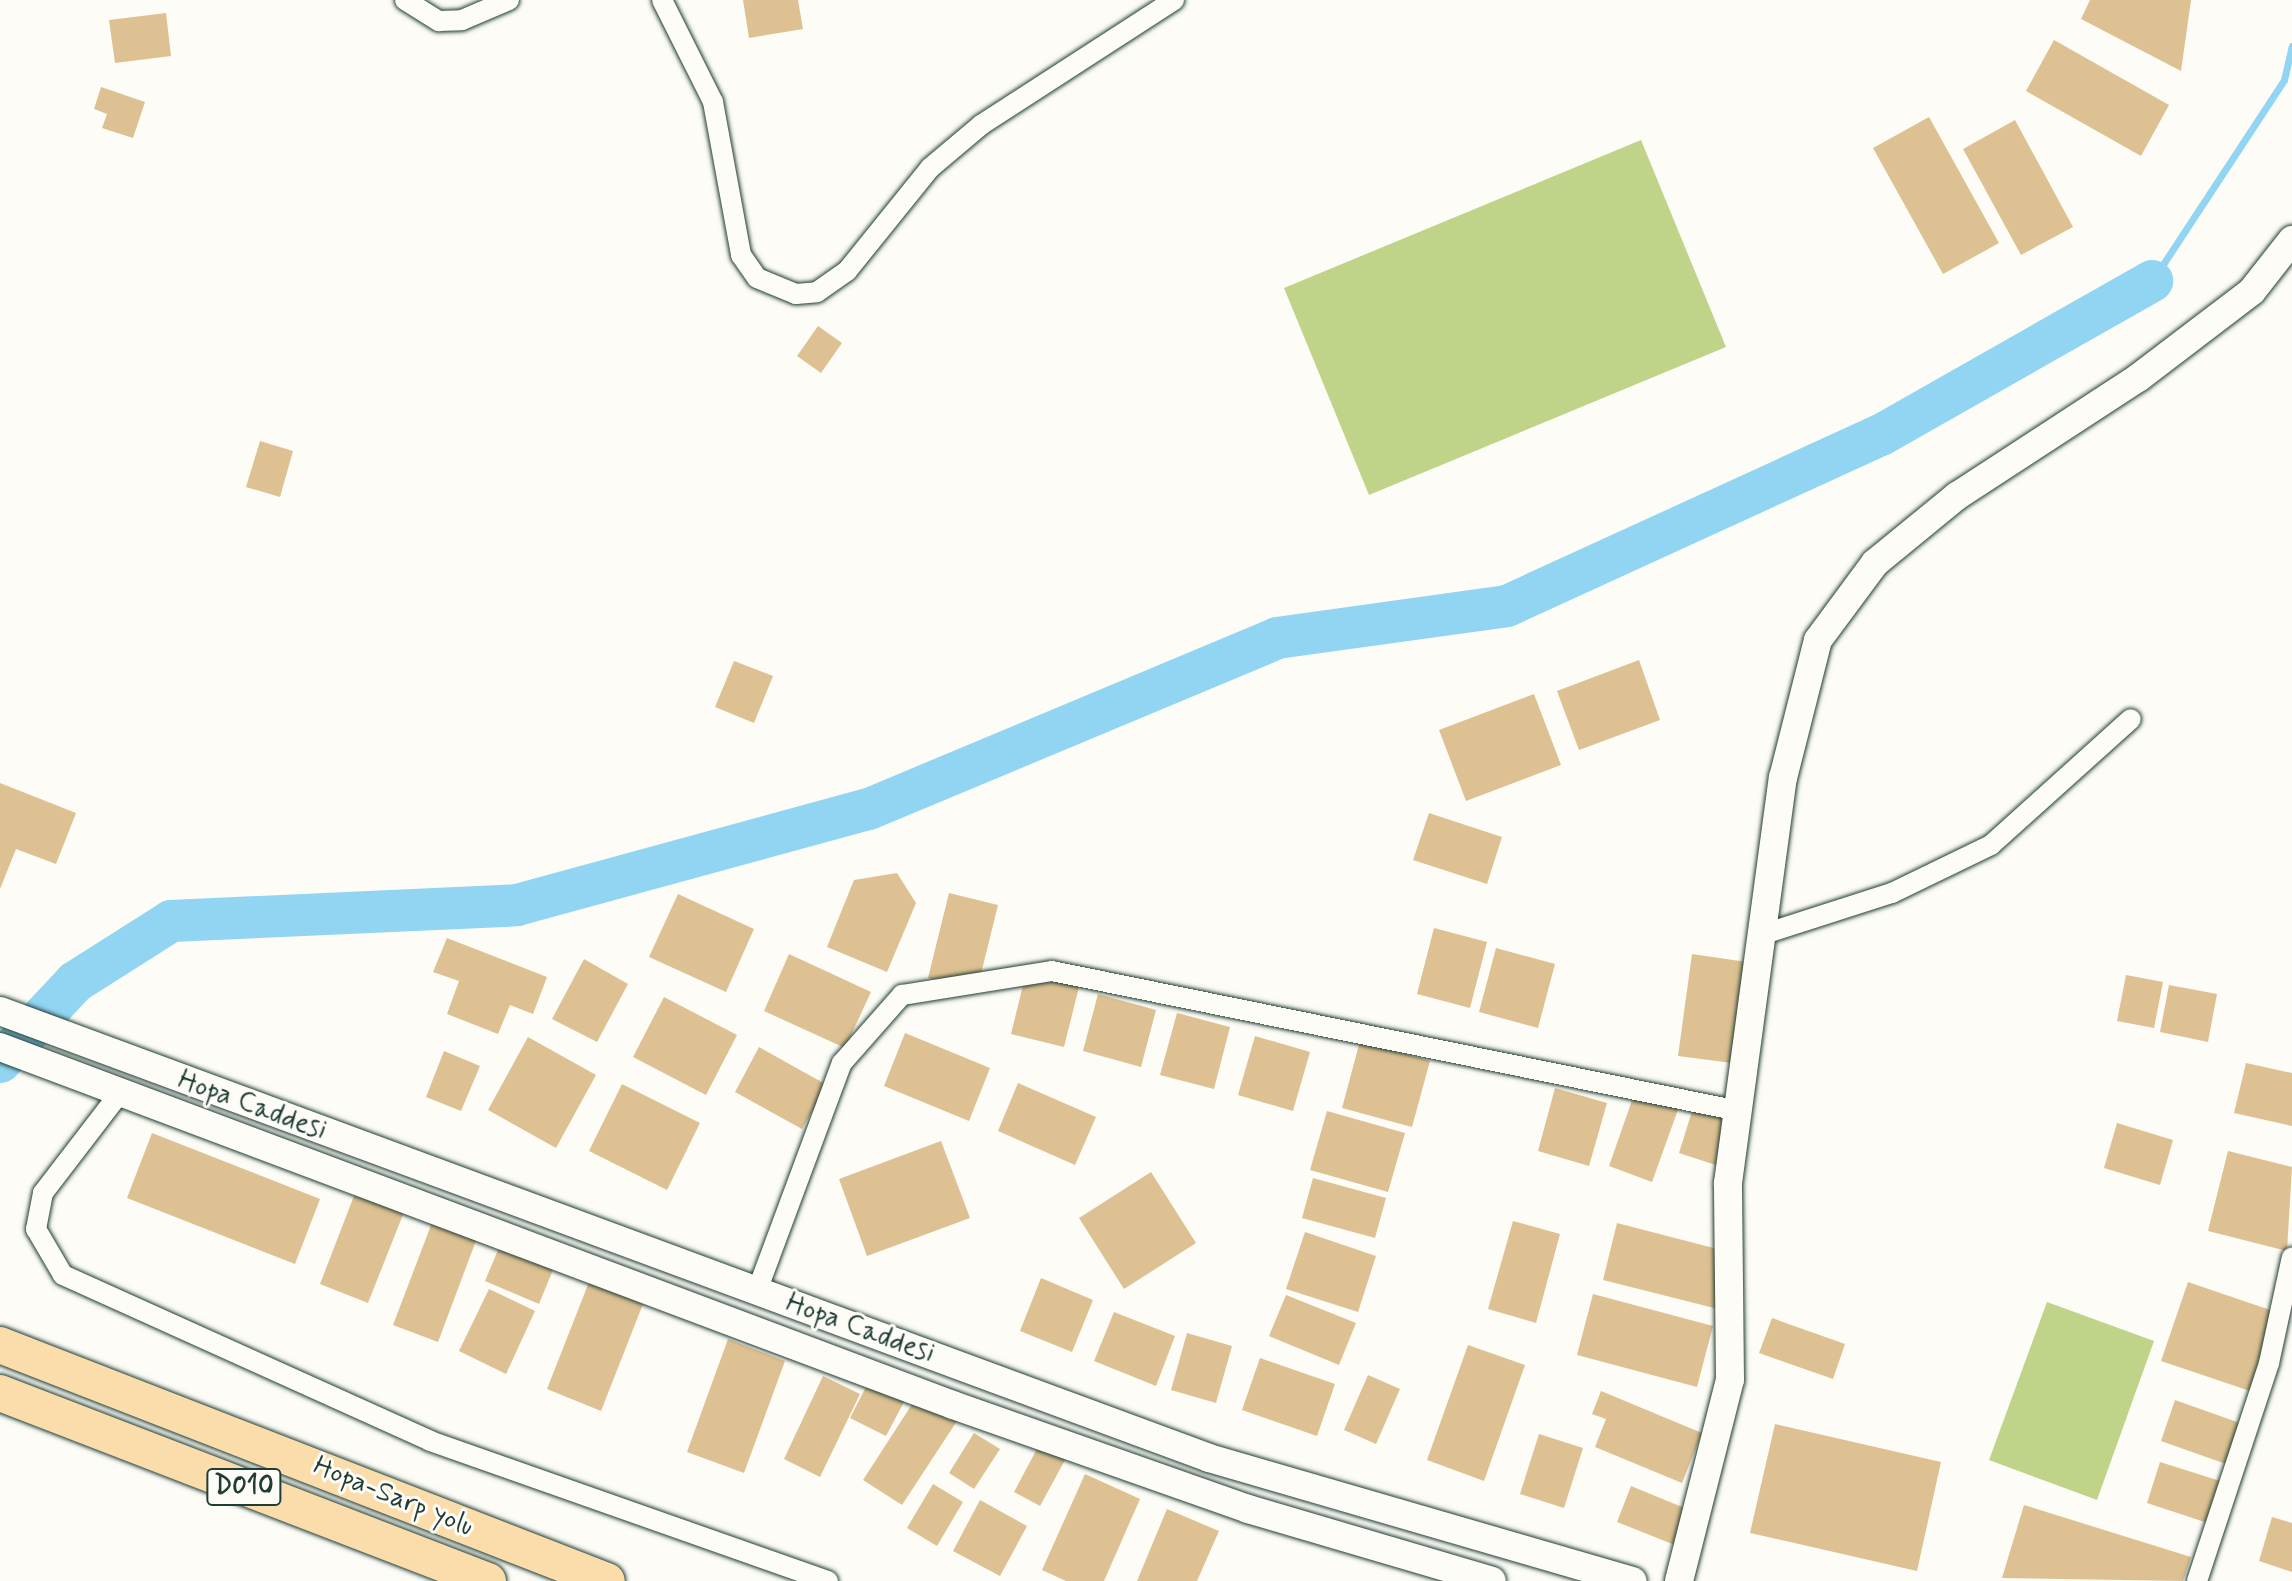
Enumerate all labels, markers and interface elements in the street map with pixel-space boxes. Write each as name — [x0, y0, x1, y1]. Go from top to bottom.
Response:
street label: Hopa Caddesi — [172, 1063, 332, 1149]
street label: Hopa Caddesi — [780, 1286, 940, 1372]
street label: Hopa-Sarp yolu — [308, 1450, 478, 1544]
road number: D010 — [206, 1465, 282, 1509]

